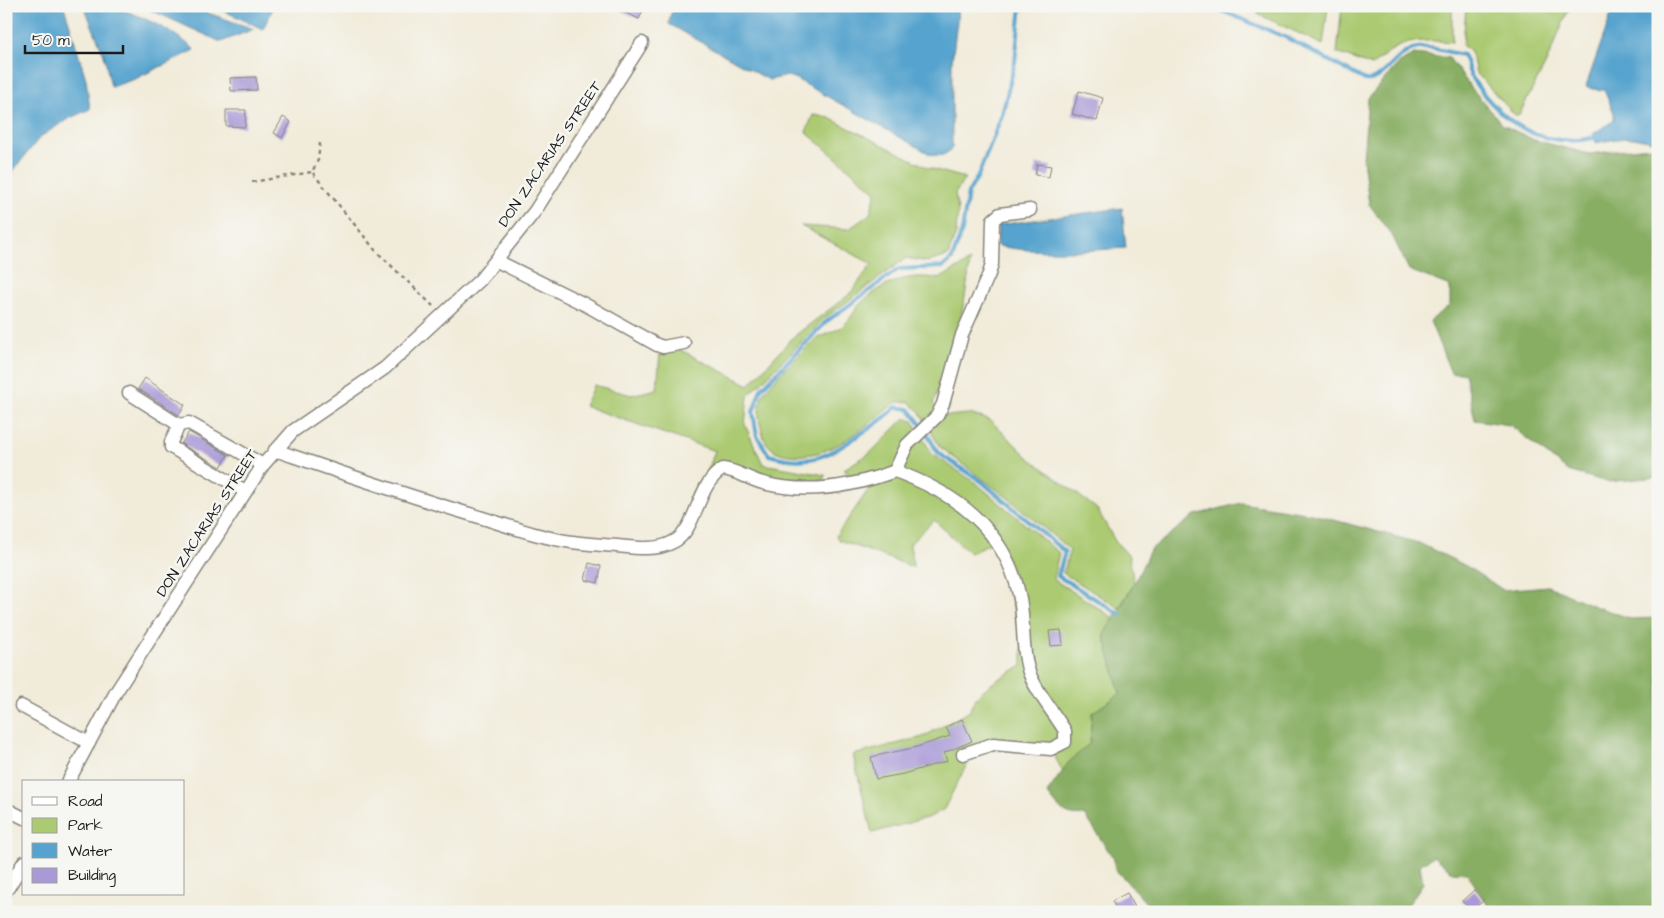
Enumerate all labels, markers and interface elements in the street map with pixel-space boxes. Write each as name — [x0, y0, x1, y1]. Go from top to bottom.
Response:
scale bar — [25, 22, 122, 54]
text: 50 m — [32, 30, 70, 51]
street label: DON ZACARIAS STREET — [493, 76, 607, 231]
street label: DON ZACARIAS STREET — [151, 445, 263, 601]
legend — [22, 780, 185, 896]
text: Road — [68, 791, 103, 812]
text: Park — [68, 815, 103, 836]
text: Water — [68, 841, 112, 862]
text: Building — [68, 865, 116, 887]

